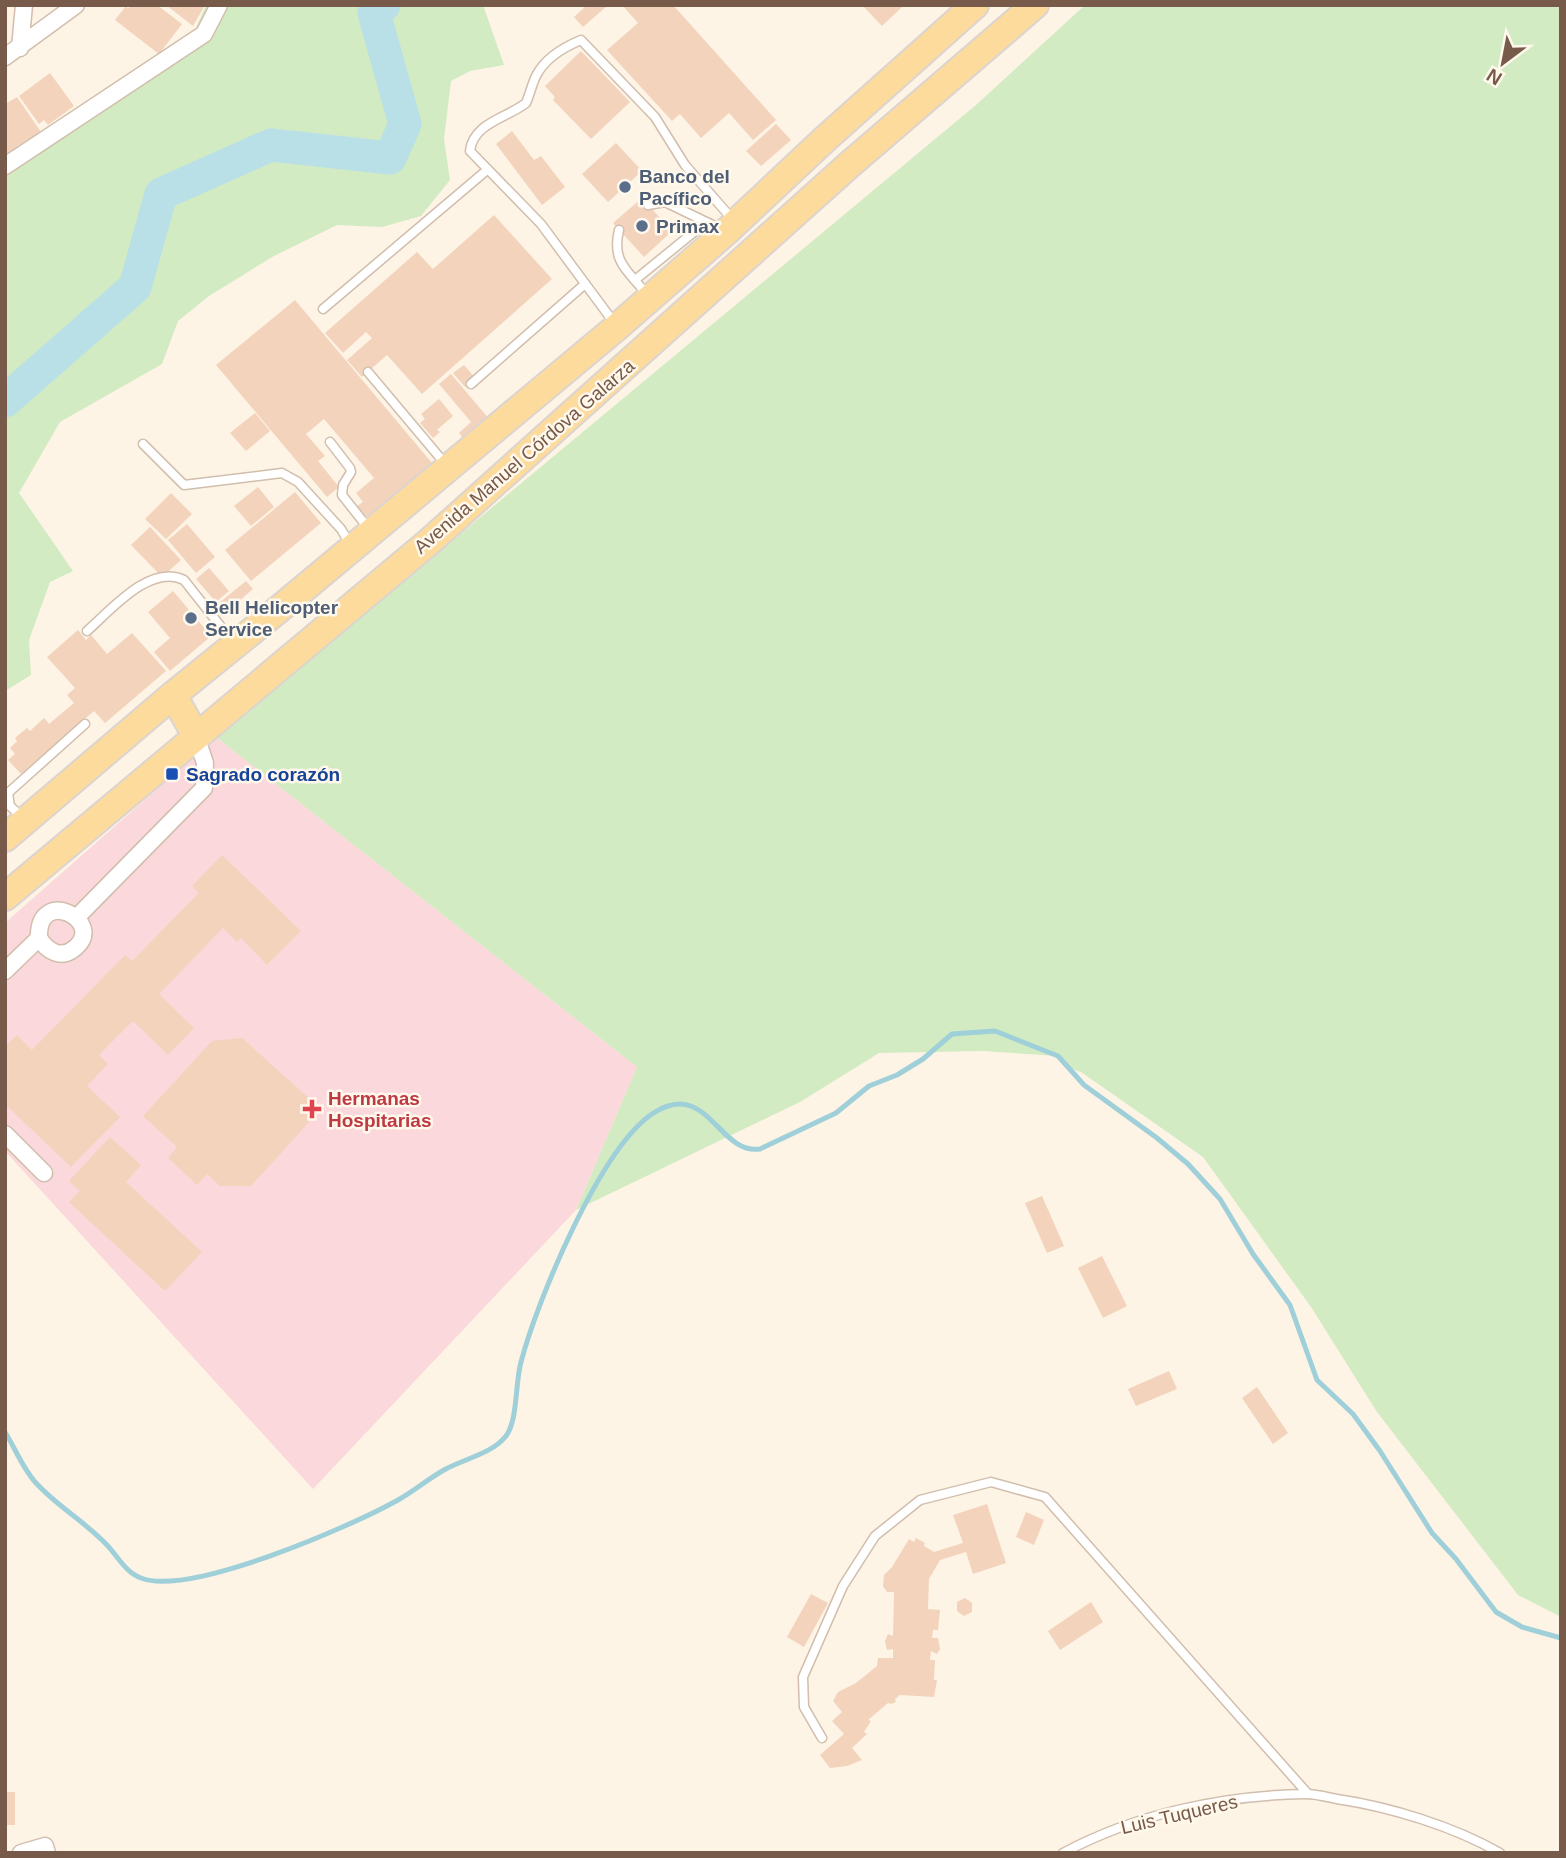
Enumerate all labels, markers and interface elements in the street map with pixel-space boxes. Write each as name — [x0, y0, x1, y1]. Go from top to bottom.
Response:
north arrow — [1468, 28, 1538, 98]
text: N — [1483, 64, 1506, 90]
place label: Banco del Pacífico — [639, 166, 730, 209]
marker: Banco del Pacífico — [617, 179, 633, 195]
place label: Primax — [656, 216, 720, 237]
marker: Primax — [634, 218, 650, 234]
street label: Avenida Manuel Córdova Galarza — [410, 355, 639, 558]
place label: Bell Helicopter Service — [205, 597, 339, 640]
marker: Bell Helicopter Service — [183, 610, 199, 626]
place label: Sagrado corazón — [186, 764, 340, 785]
marker: Sagrado corazón — [164, 766, 180, 782]
place label: Hermanas Hospitarias — [328, 1088, 431, 1131]
marker: Hermanas Hospitarias — [302, 1099, 322, 1119]
street label: Luis Tuqueres — [1119, 1791, 1240, 1838]

